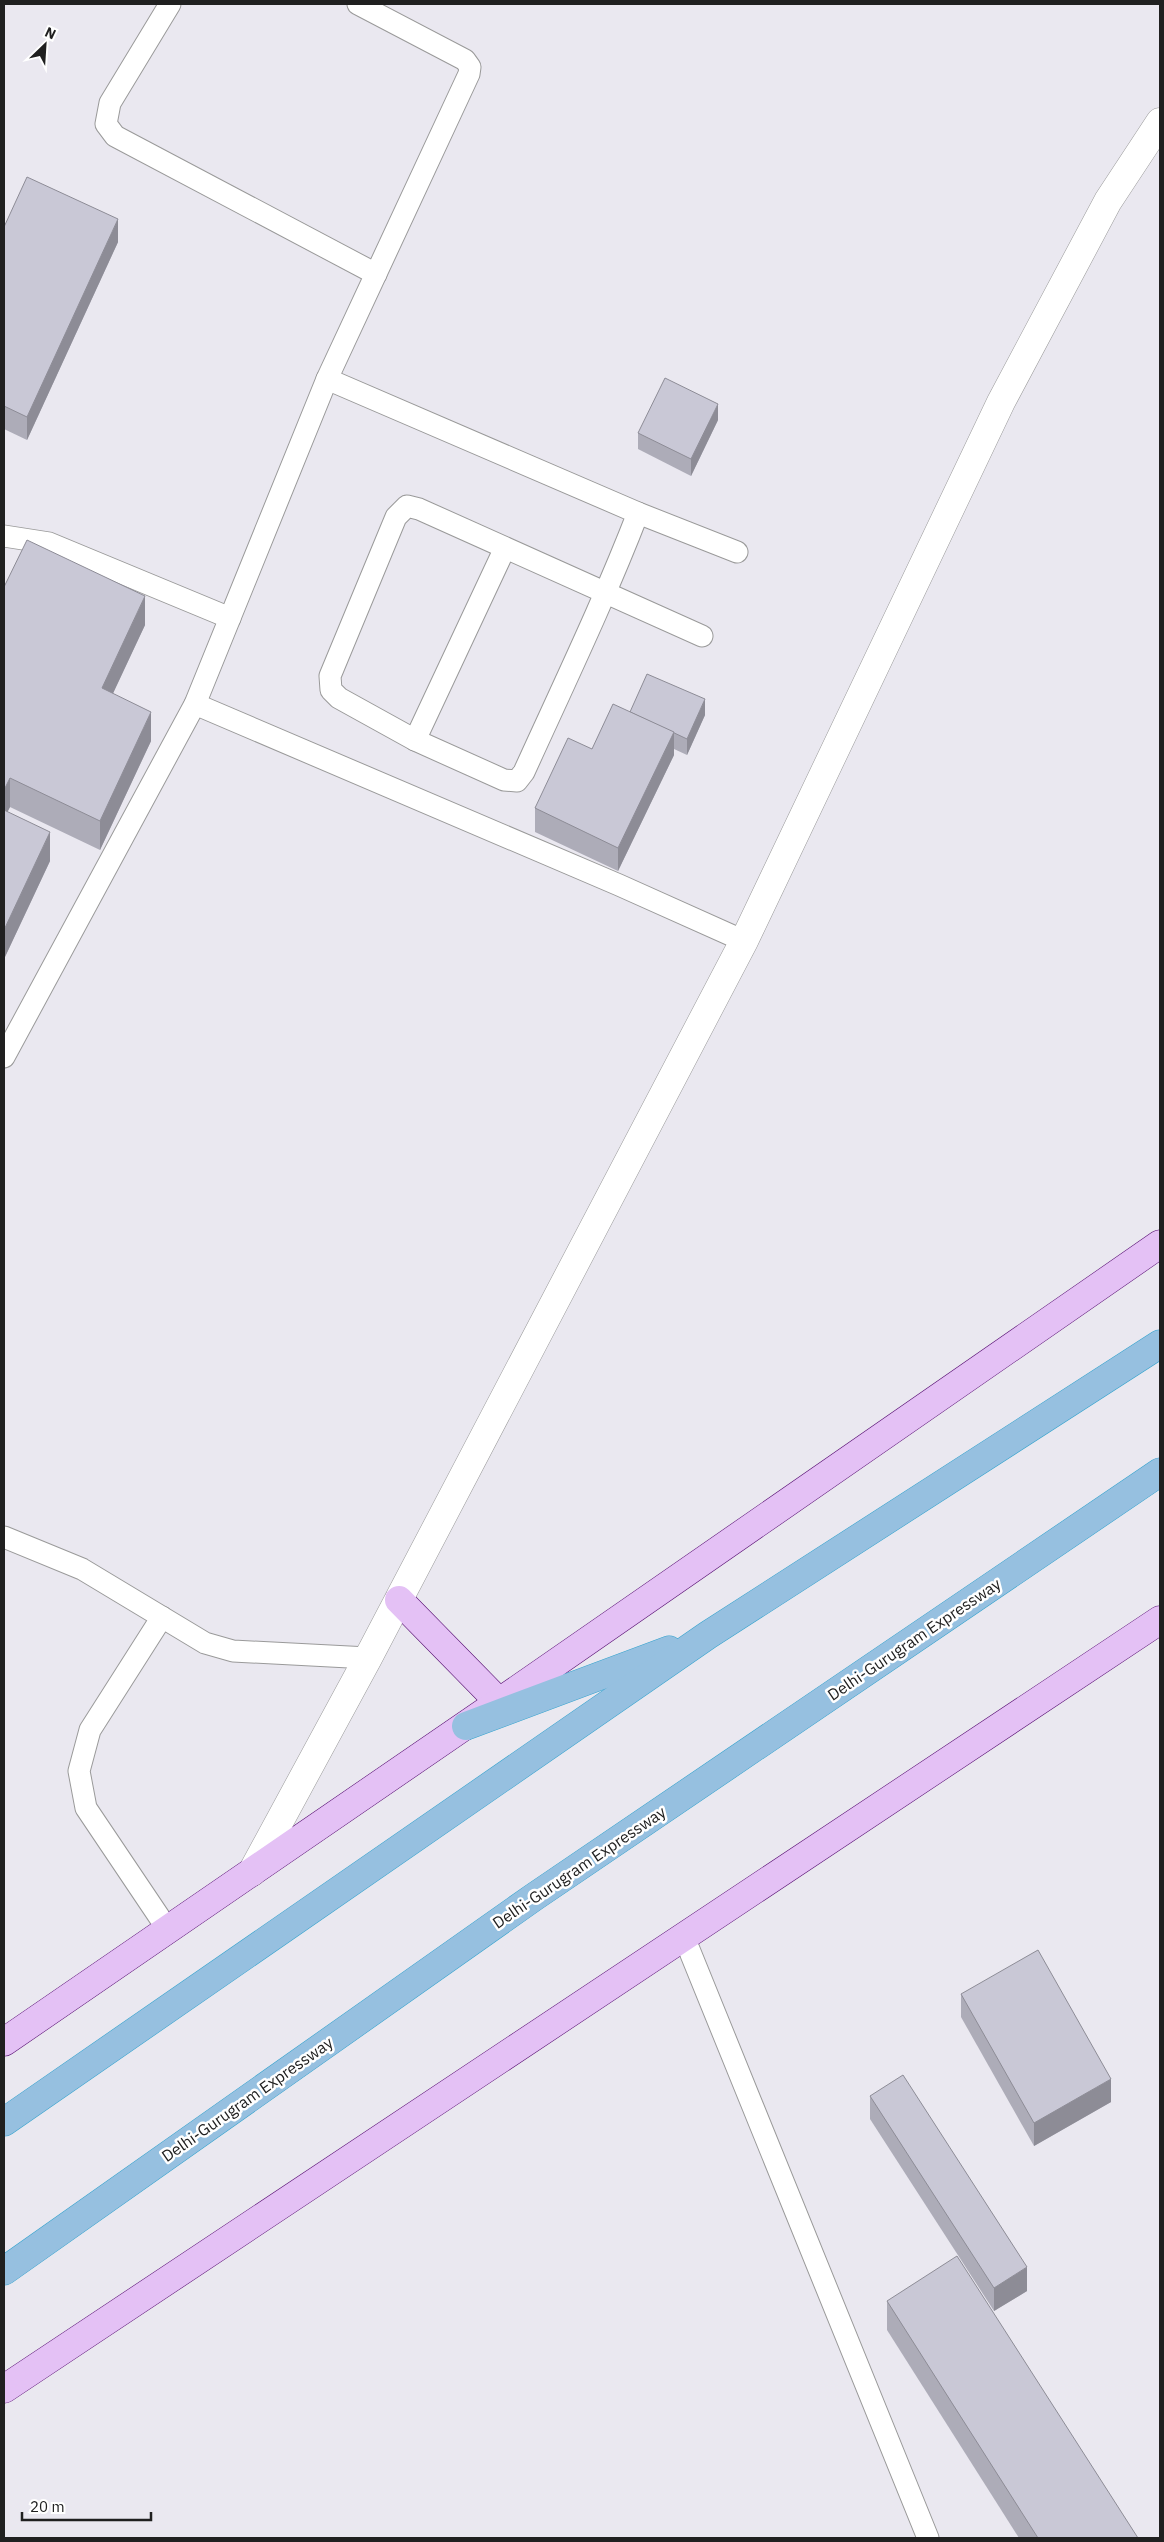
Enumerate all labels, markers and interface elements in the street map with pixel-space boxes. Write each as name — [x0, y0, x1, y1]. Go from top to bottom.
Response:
north arrow — [20, 20, 70, 70]
text: N — [42, 23, 59, 44]
street label: Delhi-Gurugram Expressway — [824, 1574, 1004, 1704]
street label: Delhi-Gurugram Expressway — [489, 1802, 669, 1932]
street label: Delhi-Gurugram Expressway — [157, 2032, 337, 2166]
scale bar — [22, 2490, 151, 2522]
text: 20 m — [30, 2497, 65, 2516]

